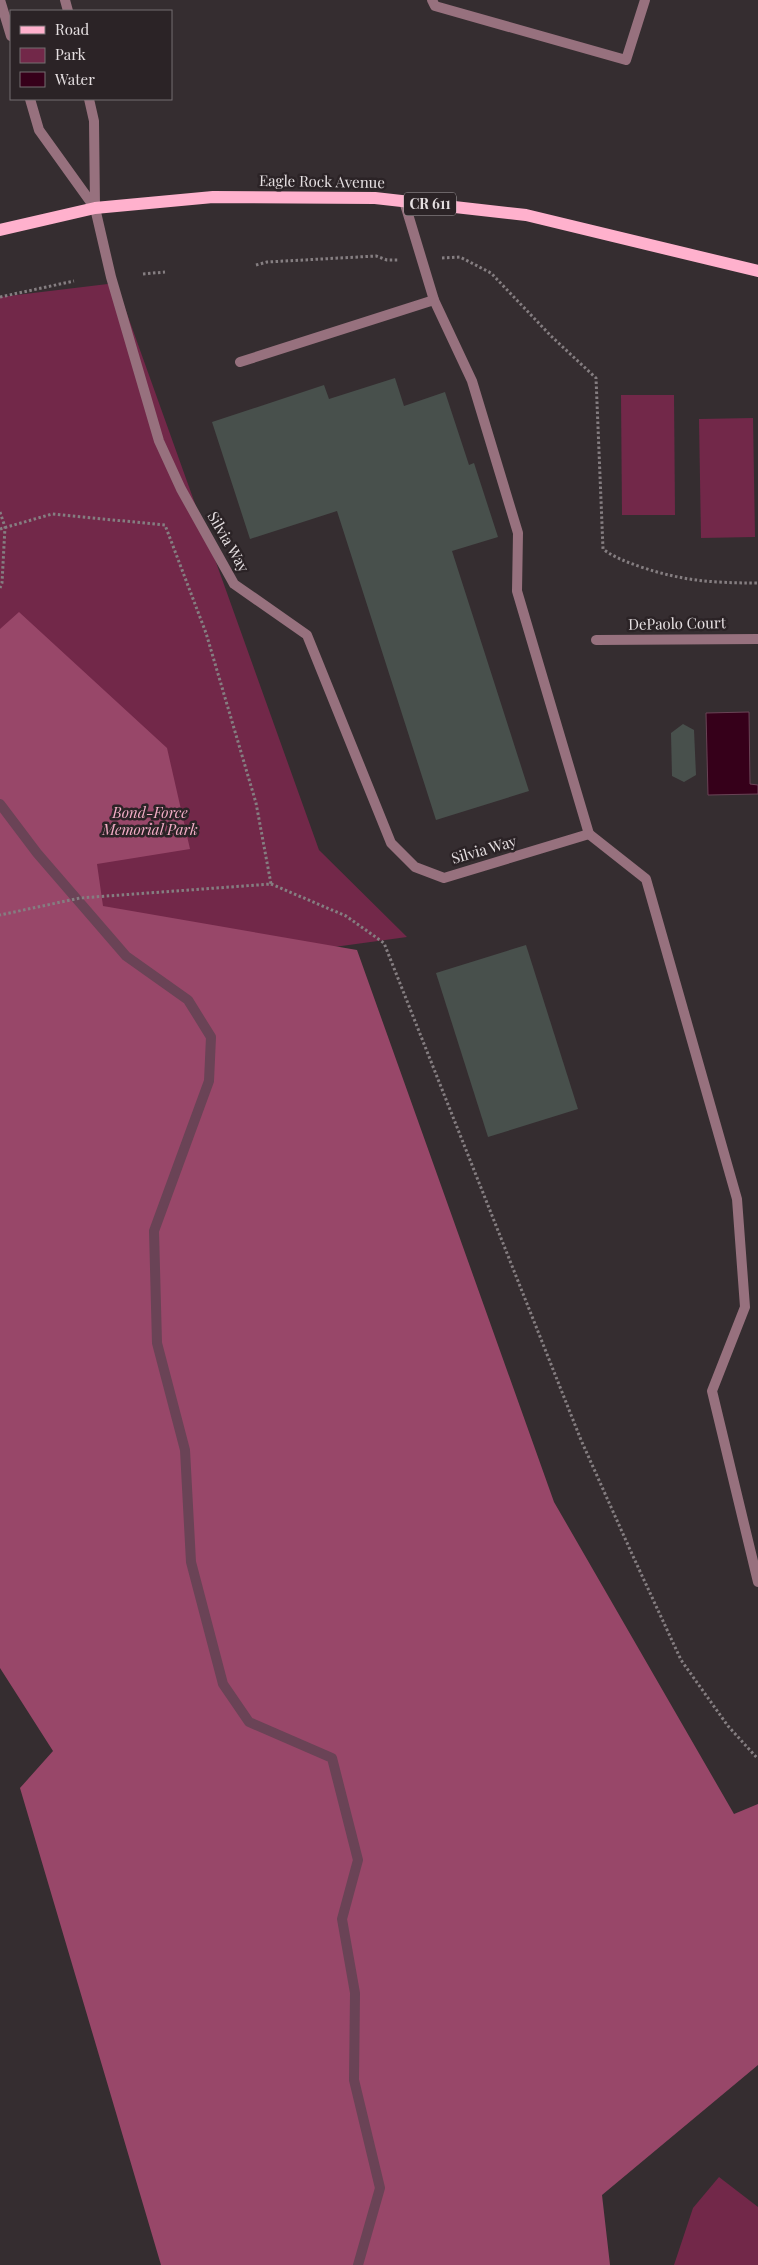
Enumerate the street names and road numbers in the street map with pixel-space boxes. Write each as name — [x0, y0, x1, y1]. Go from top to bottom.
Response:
street label: Eagle Rock Avenue — [259, 170, 385, 192]
road number: CR 611 — [404, 192, 456, 215]
street label: Silvia Way — [204, 508, 254, 576]
street label: DePaolo Court — [628, 612, 727, 634]
street label: Silvia Way — [449, 830, 519, 868]

